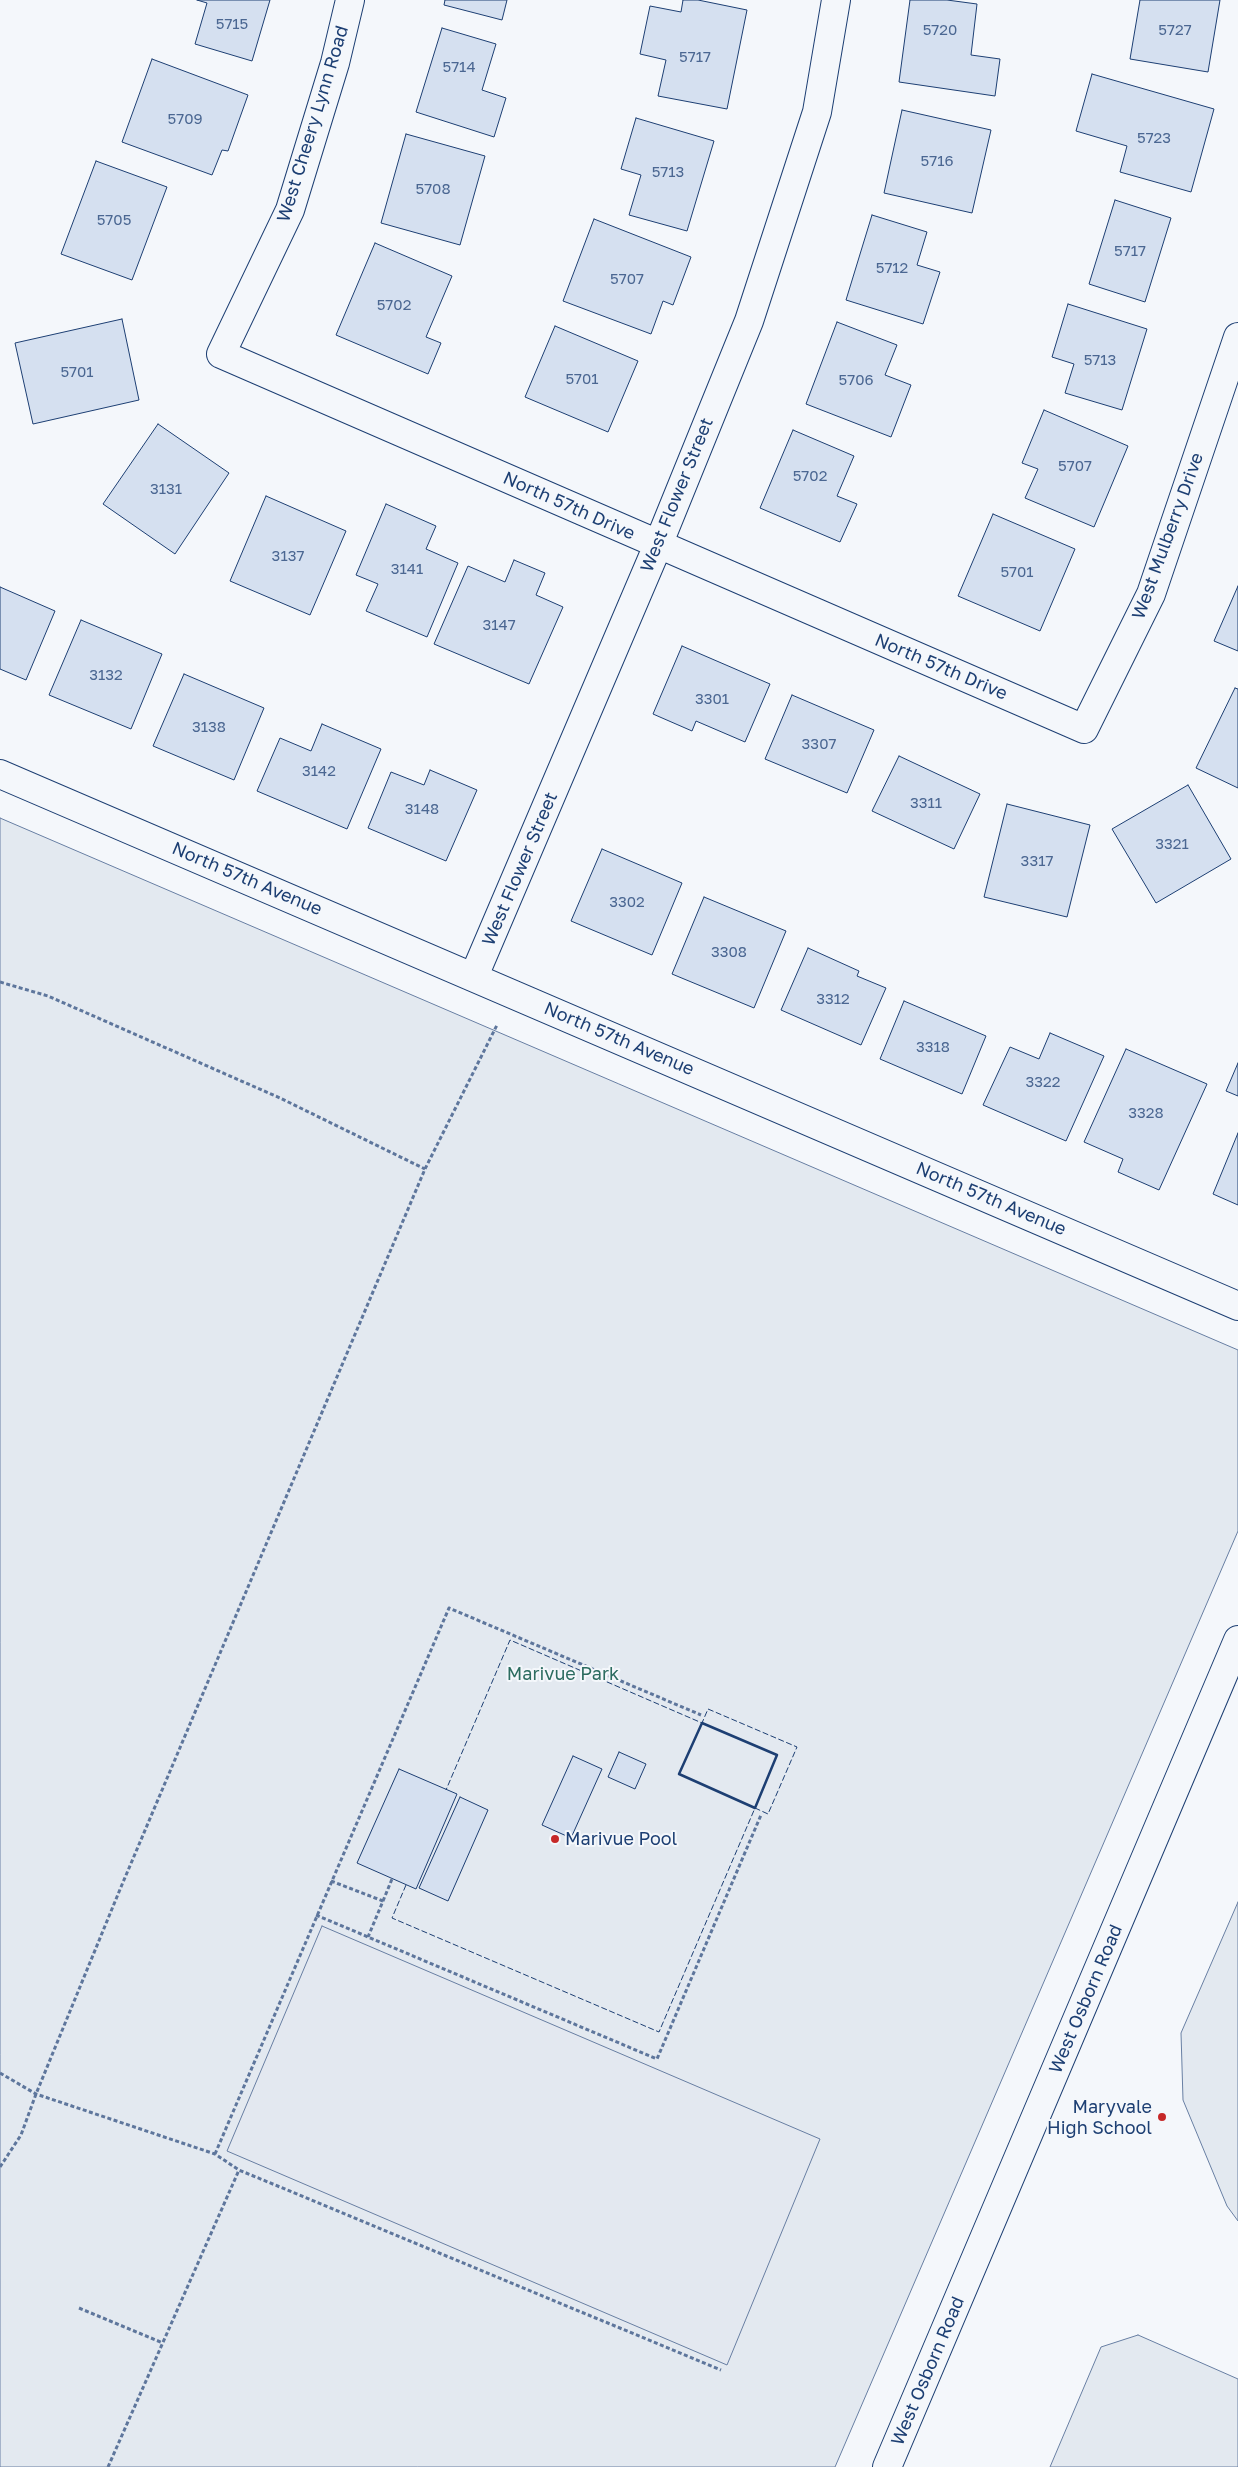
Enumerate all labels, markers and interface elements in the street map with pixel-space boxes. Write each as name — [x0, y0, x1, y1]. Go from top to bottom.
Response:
house number: 5715 — [216, 15, 248, 33]
house number: 5720 — [923, 21, 957, 39]
house number: 5727 — [1158, 21, 1192, 39]
street label: West Cheery Lynn Road — [273, 23, 353, 225]
house number: 5717 — [679, 48, 711, 66]
house number: 5714 — [442, 58, 476, 76]
house number: 5709 — [167, 110, 203, 128]
house number: 5723 — [1137, 129, 1171, 147]
house number: 5716 — [921, 152, 953, 170]
house number: 5713 — [652, 163, 684, 181]
house number: 5708 — [415, 180, 451, 198]
house number: 5705 — [97, 211, 131, 229]
house number: 5717 — [1114, 242, 1146, 260]
house number: 5712 — [876, 259, 908, 277]
house number: 5707 — [610, 270, 644, 288]
house number: 5702 — [377, 296, 411, 314]
house number: 5713 — [1084, 351, 1116, 369]
house number: 5701 — [60, 363, 94, 381]
house number: 5701 — [565, 370, 599, 388]
house number: 5706 — [838, 371, 874, 389]
street label: West Flower Street — [636, 415, 718, 575]
street label: West Mulberry Drive — [1128, 450, 1208, 622]
house number: 5707 — [1058, 457, 1092, 475]
street label: North 57th Drive — [500, 467, 638, 545]
house number: 5702 — [793, 467, 827, 485]
house number: 3131 — [150, 480, 182, 498]
house number: 3137 — [272, 547, 304, 565]
house number: 3141 — [391, 560, 423, 578]
house number: 5701 — [1000, 563, 1034, 581]
house number: 3147 — [482, 616, 516, 634]
street label: North 57th Drive — [871, 629, 1011, 705]
house number: 3132 — [89, 666, 123, 684]
house number: 3301 — [695, 690, 729, 708]
house number: 3138 — [192, 718, 226, 736]
house number: 3307 — [802, 735, 836, 753]
house number: 3142 — [302, 762, 336, 780]
street label: West Flower Street — [478, 789, 562, 949]
house number: 3311 — [910, 794, 942, 812]
house number: 3148 — [405, 800, 439, 818]
house number: 3321 — [1155, 835, 1189, 853]
street label: North 57th Avenue — [169, 838, 325, 920]
house number: 3317 — [1021, 852, 1053, 870]
house number: 3302 — [609, 893, 645, 911]
house number: 3308 — [711, 943, 747, 961]
house number: 3312 — [816, 990, 850, 1008]
street label: North 57th Avenue — [541, 998, 697, 1080]
house number: 3318 — [916, 1038, 950, 1056]
house number: 3322 — [1026, 1073, 1060, 1091]
house number: 3328 — [1128, 1104, 1164, 1122]
street label: North 57th Avenue — [913, 1158, 1069, 1240]
park label: Marivue Park — [507, 1663, 619, 1685]
place label: Marivue Pool — [565, 1828, 677, 1850]
marker: Marivue Pool — [549, 1833, 561, 1845]
street label: West Osborn Road — [1045, 1921, 1127, 2077]
place label: Maryvale High School — [1047, 2096, 1152, 2138]
marker: Maryvale High School — [1156, 2111, 1168, 2123]
street label: West Osborn Road — [887, 2293, 969, 2449]

